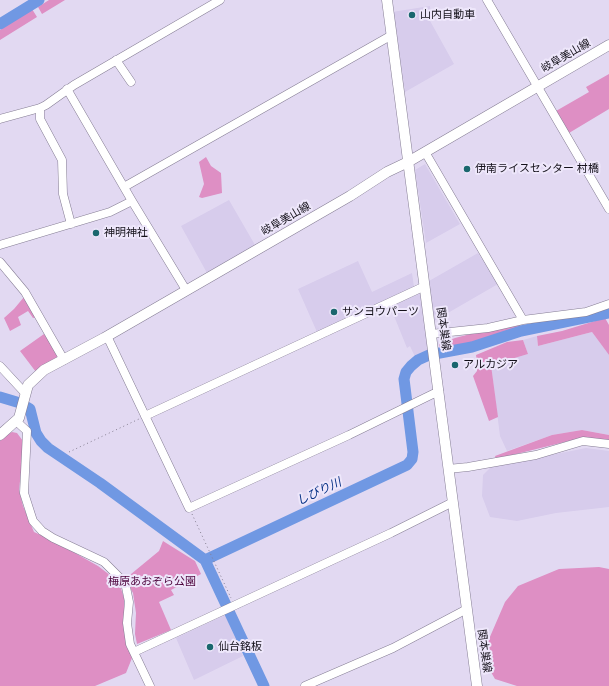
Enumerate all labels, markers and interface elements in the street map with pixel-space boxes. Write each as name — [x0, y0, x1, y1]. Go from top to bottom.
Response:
place label: 山内自動車 — [420, 8, 475, 22]
marker: 山内自動車 — [407, 10, 417, 20]
street label: 岐阜美山線 — [539, 37, 593, 75]
place label: 伊南ライスセンター 村橋 — [475, 162, 599, 176]
marker: 伊南ライスセンター 村橋 — [462, 164, 472, 174]
street label: 岐阜美山線 — [259, 200, 313, 238]
place label: 神明神社 — [104, 226, 148, 240]
marker: 神明神社 — [91, 228, 101, 238]
place label: サンヨウパーツ — [342, 305, 419, 319]
street label: 関本巣線 — [433, 306, 453, 352]
marker: サンヨウパーツ — [329, 307, 339, 317]
place label: アルカジア — [463, 358, 518, 372]
marker: アルカジア — [450, 360, 460, 370]
water label: しびり川 — [294, 475, 344, 509]
park label: 梅原あおぞら公園 — [108, 575, 196, 589]
street label: 関本巣線 — [474, 628, 494, 674]
place label: 仙台銘板 — [218, 640, 262, 654]
marker: 仙台銘板 — [205, 642, 215, 652]

